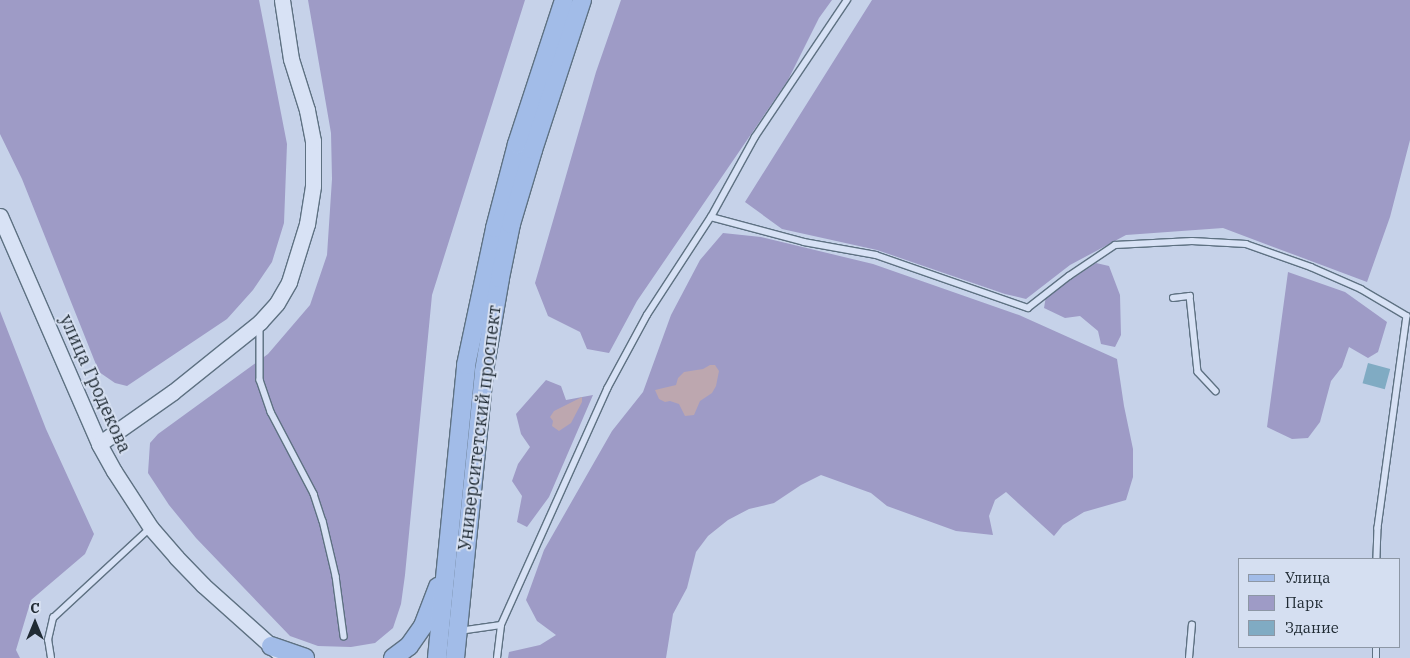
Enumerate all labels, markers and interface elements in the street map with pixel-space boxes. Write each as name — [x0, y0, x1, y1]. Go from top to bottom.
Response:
street label: Университетский проспект — [454, 304, 506, 552]
street label: улица Гродекова — [55, 311, 135, 457]
legend — [1238, 558, 1400, 648]
text: Улица — [1285, 568, 1330, 587]
text: Парк — [1285, 593, 1323, 612]
north arrow — [10, 598, 60, 648]
text: С — [30, 599, 40, 617]
text: Здание — [1285, 618, 1339, 637]

